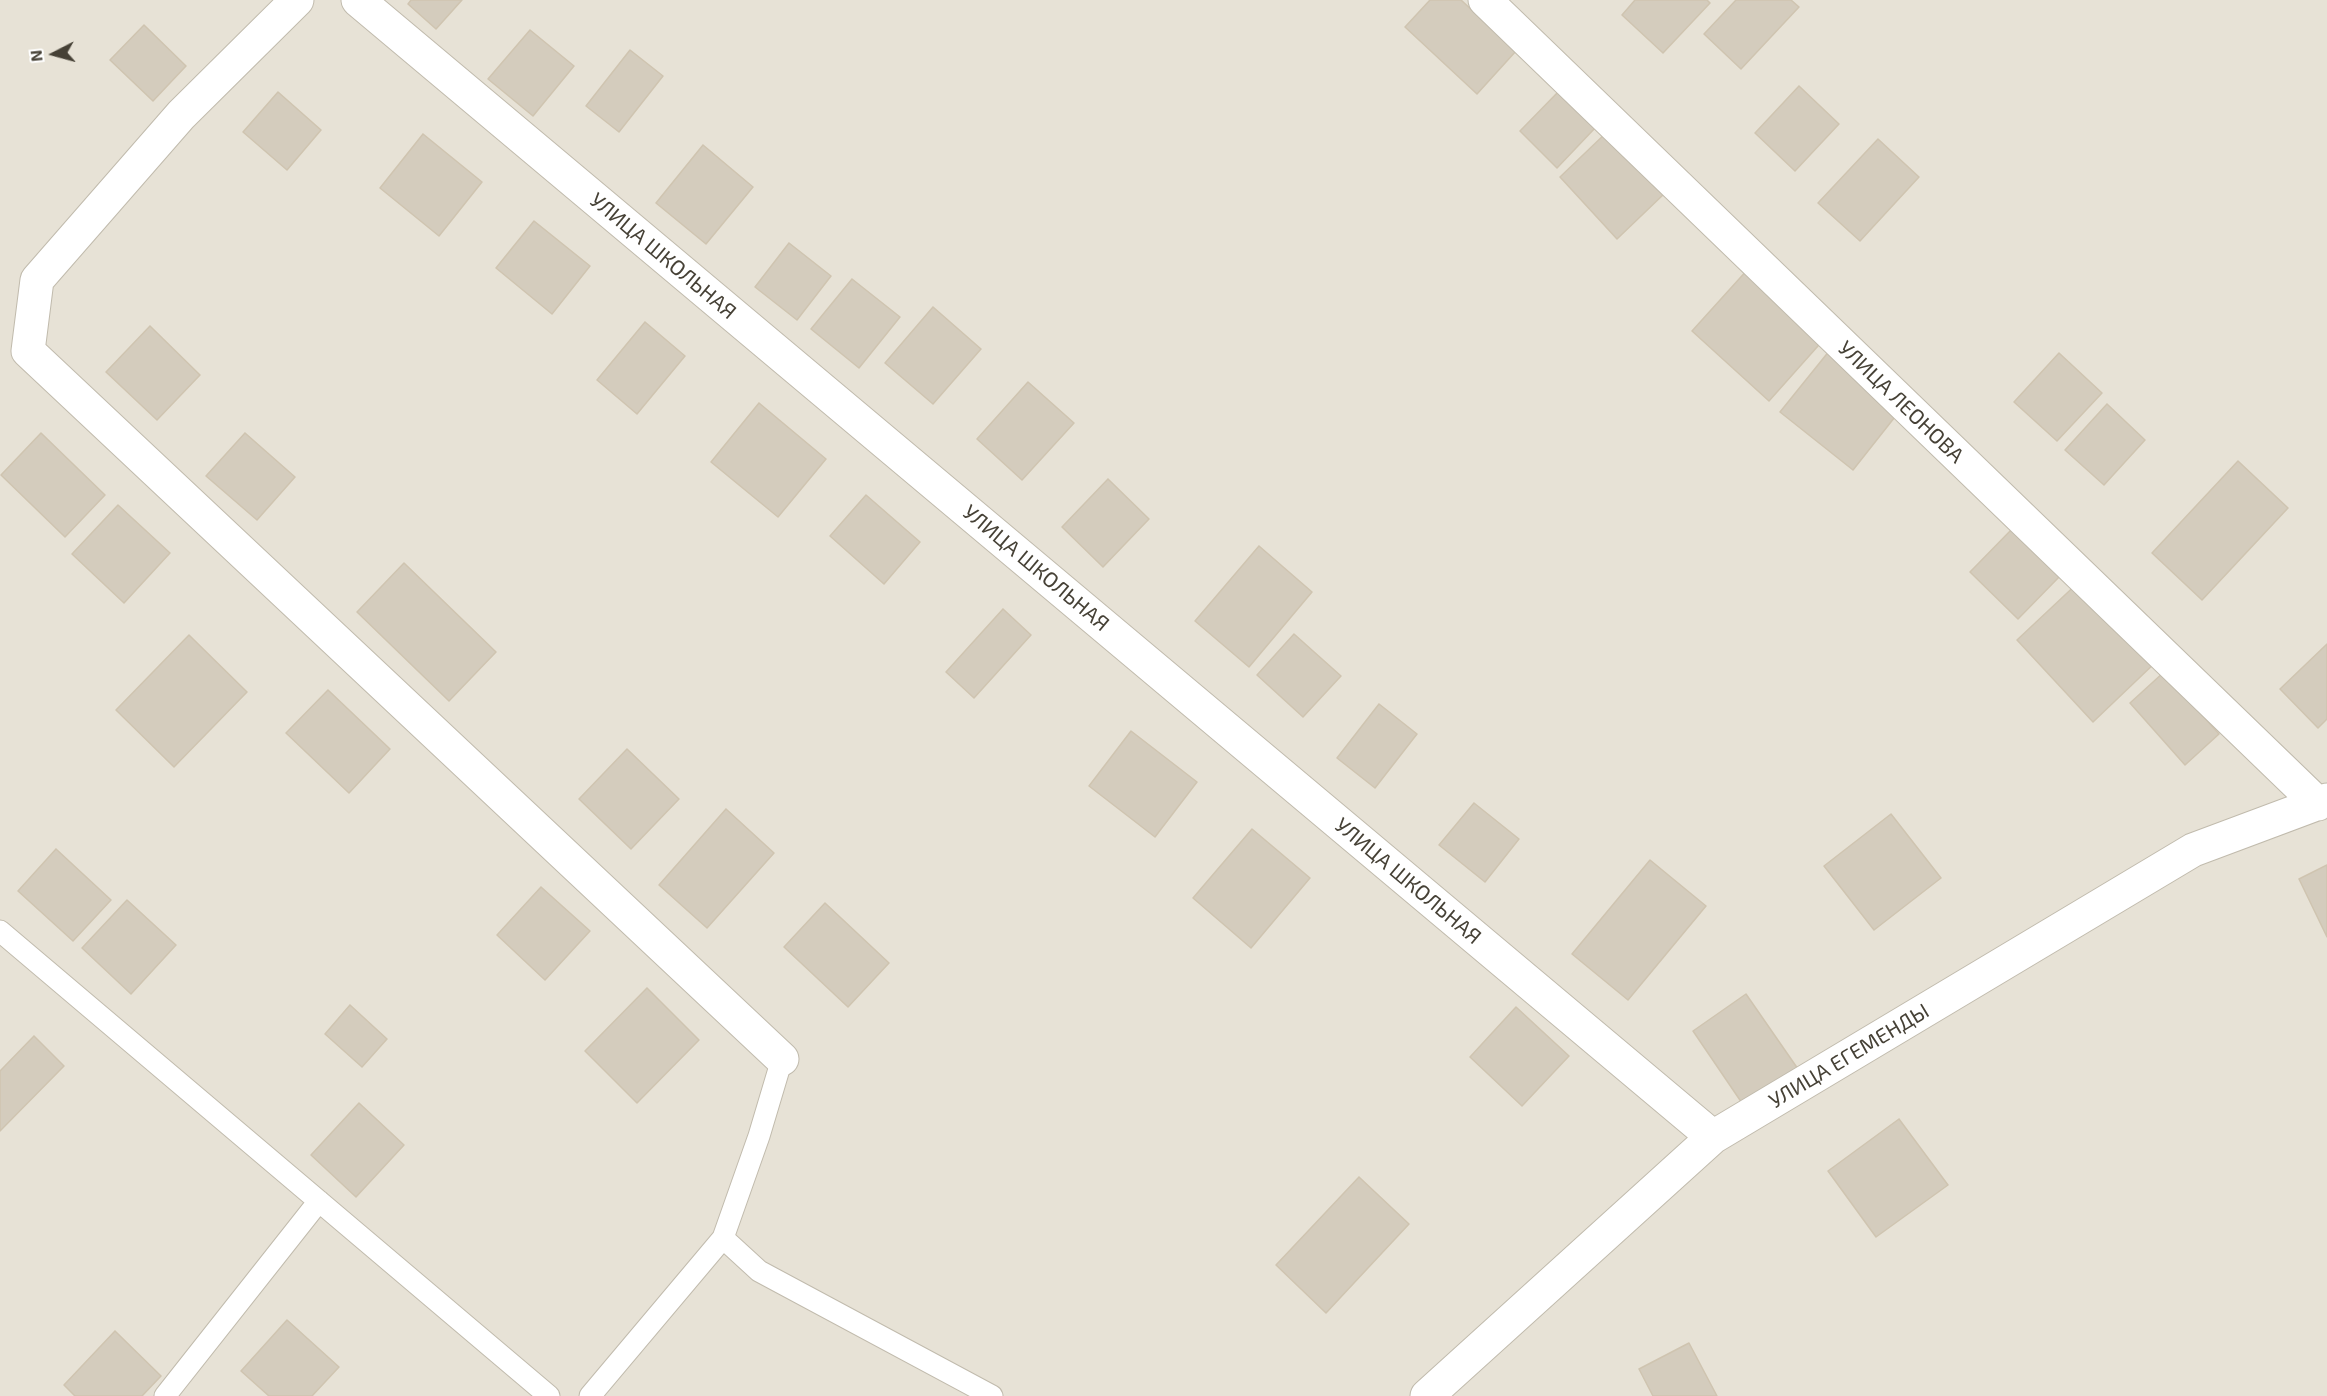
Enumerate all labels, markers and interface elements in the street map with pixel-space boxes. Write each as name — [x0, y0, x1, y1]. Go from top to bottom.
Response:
north arrow — [24, 24, 84, 84]
text: N — [26, 49, 46, 63]
street label: УЛИЦА ШКОЛЬНАЯ — [585, 187, 741, 325]
street label: УЛИЦА ЛЕОНОВА — [1833, 336, 1969, 468]
street label: УЛИЦА ШКОЛЬНАЯ — [958, 499, 1114, 637]
street label: УЛИЦА ШКОЛЬНАЯ — [1330, 812, 1486, 950]
street label: УЛИЦА ЕГЕМЕНДЫ — [1764, 998, 1934, 1114]

